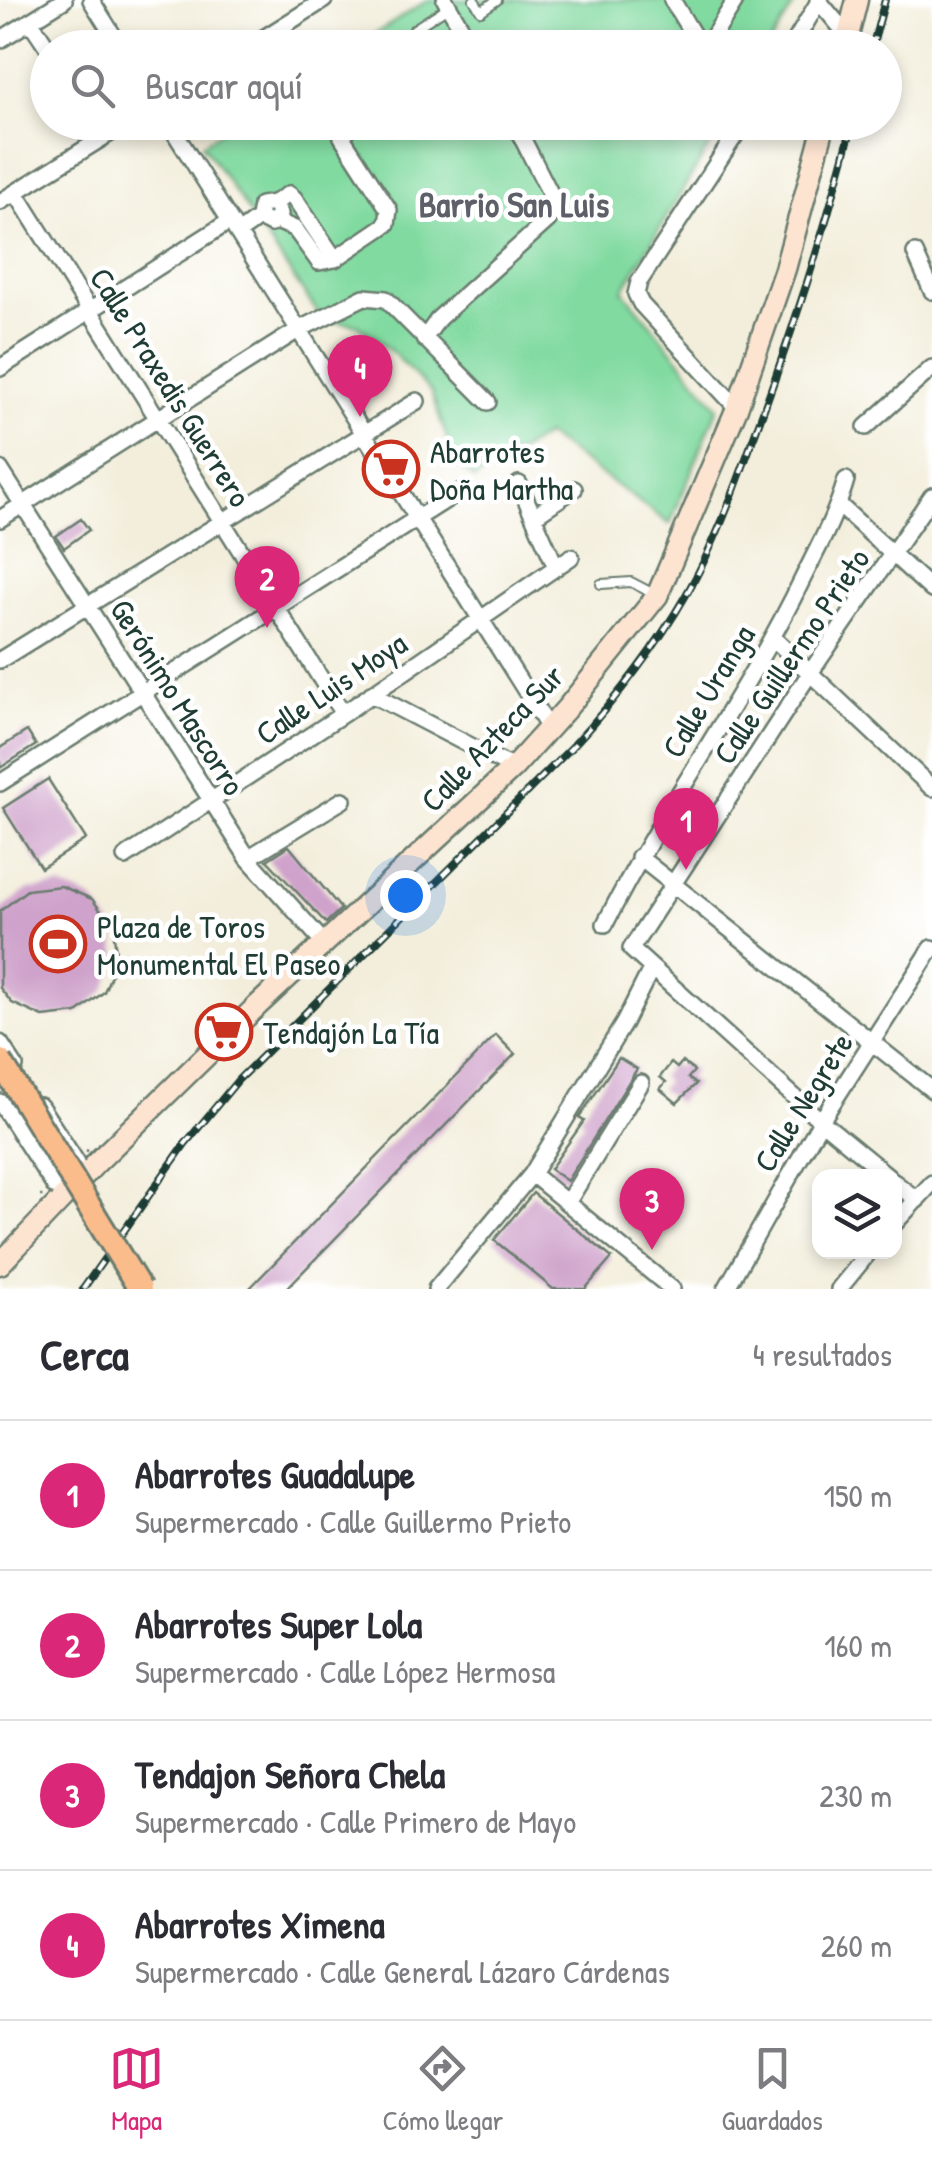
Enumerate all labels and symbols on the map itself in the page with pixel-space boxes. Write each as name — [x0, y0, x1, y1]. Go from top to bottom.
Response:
district label: Barrio San Luis — [419, 181, 610, 228]
street label: Calle Praxedis Guerrero — [80, 259, 262, 515]
pin: 4 — [328, 334, 392, 417]
place label: Abarrotes Doña Martha — [430, 430, 573, 510]
supermarket icon: Abarrotes Doña Martha — [361, 439, 421, 499]
street label: Calle Guillermo Prieto — [703, 540, 879, 772]
pin: 2 — [234, 546, 300, 628]
street label: Gerónimo Mascorro — [100, 591, 256, 803]
street label: Calle Uranga — [652, 617, 764, 765]
street label: Calle Luis Moya — [247, 622, 415, 754]
street label: Calle Azteca Sur — [411, 655, 573, 821]
pin: 1 — [654, 788, 718, 870]
your location — [380, 870, 431, 921]
place label: Plaza de Toros Monumental El Paseo — [97, 905, 341, 985]
sports icon: Plaza de Toros Monumental El Paseo — [28, 914, 88, 974]
supermarket icon: Tendajón La Tía — [194, 1002, 254, 1062]
place label: Tendajón La Tía — [263, 1011, 439, 1054]
street label: Calle Negrete — [743, 1024, 863, 1180]
pin: 3 — [620, 1168, 684, 1250]

